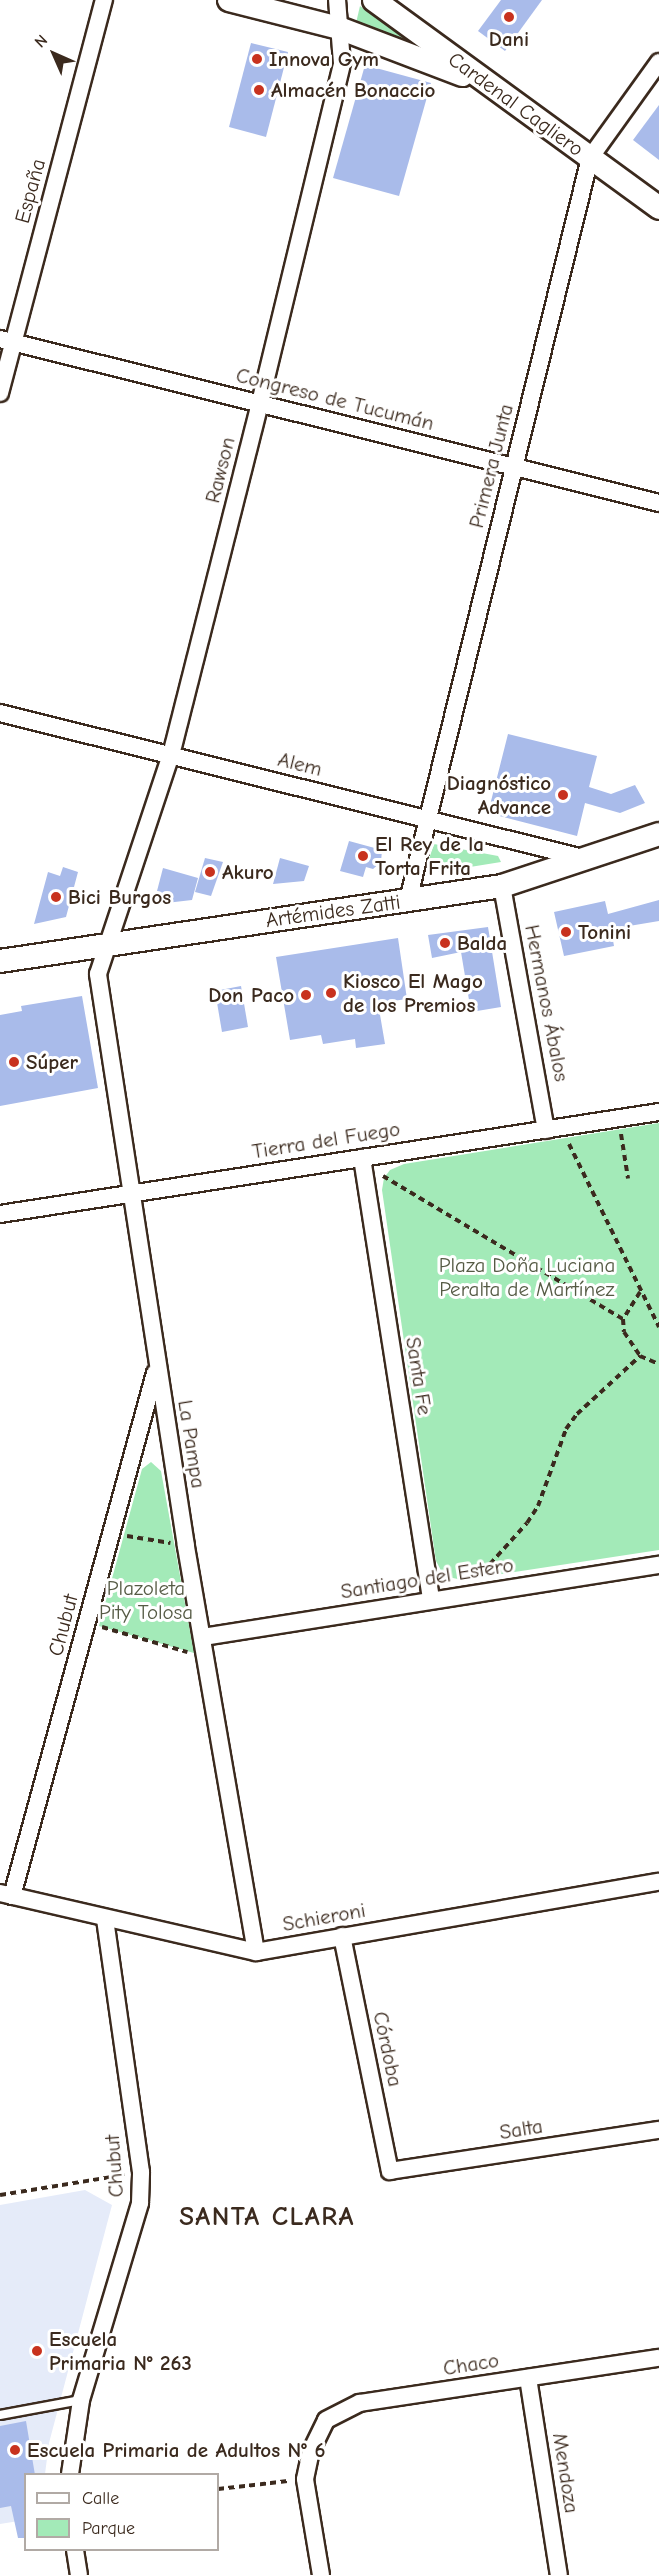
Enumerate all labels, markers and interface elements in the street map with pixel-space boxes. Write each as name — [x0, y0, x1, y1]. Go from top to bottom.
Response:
marker: Dani — [502, 10, 516, 24]
north arrow — [24, 24, 84, 84]
place label: Dani — [489, 26, 529, 52]
text: N — [31, 31, 51, 51]
place label: Innova Gym — [269, 46, 379, 72]
street label: Cardenal Cagliero — [443, 46, 589, 162]
marker: Innova Gym — [250, 52, 264, 66]
place label: Almacén Bonaccio — [271, 77, 435, 103]
marker: Almacén Bonaccio — [252, 83, 266, 97]
street label: España — [9, 156, 51, 226]
street label: Congreso de Tucumán — [233, 362, 437, 436]
street label: Primera Junta — [463, 401, 519, 531]
street label: Rawson — [200, 434, 240, 506]
street label: Alem — [275, 746, 325, 782]
place label: Diagnóstico Advance — [447, 770, 551, 820]
marker: Diagnóstico Advance — [556, 788, 570, 802]
place label: El Rey de la Torta Frita — [375, 831, 484, 881]
marker: El Rey de la Torta Frita — [356, 849, 370, 863]
place label: Akuro — [222, 859, 274, 885]
marker: Akuro — [203, 865, 217, 879]
place label: Bici Burgos — [68, 884, 171, 910]
street label: Artémides Zatti — [264, 889, 402, 933]
marker: Bici Burgos — [49, 890, 63, 904]
place label: Tonini — [578, 919, 631, 945]
street label: Hermanos Ábalos — [519, 922, 575, 1084]
marker: Tonini — [559, 925, 573, 939]
place label: Balda — [457, 930, 507, 956]
marker: Balda — [438, 936, 452, 950]
place label: Kiosco El Mago de los Premios — [343, 968, 483, 1018]
place label: Don Paco — [208, 982, 294, 1008]
marker: Kiosco El Mago de los Premios — [324, 986, 338, 1000]
marker: Don Paco — [299, 988, 313, 1002]
place label: Súper — [26, 1049, 78, 1075]
marker: Súper — [7, 1055, 21, 1069]
street label: Tierra del Fuego — [250, 1116, 402, 1164]
park label: Plaza Doña Luciana Peralta de Martínez — [439, 1252, 615, 1302]
street label: Santa Fe — [400, 1335, 438, 1417]
street label: La Pampa — [173, 1398, 211, 1490]
street label: Santiago del Estero — [339, 1552, 515, 1604]
park label: Plazoleta Pity Tolosa — [99, 1575, 193, 1625]
street label: Chubut — [43, 1591, 83, 1659]
street label: Schieroni — [281, 1897, 367, 1937]
street label: Córdoba — [368, 2009, 408, 2089]
street label: Salta — [498, 2113, 544, 2145]
street label: Chubut — [99, 2134, 129, 2198]
district label: SANTA CLARA — [179, 2201, 355, 2233]
place label: Escuela Primaria N° 263 — [49, 2326, 192, 2376]
marker: Escuela Primaria N° 263 — [30, 2344, 44, 2358]
street label: Chaco — [441, 2347, 501, 2381]
street label: Mendoza — [547, 2431, 585, 2515]
place label: Escuela Primaria de Adultos N° 6 — [27, 2437, 325, 2463]
marker: Escuela Primaria de Adultos N° 6 — [8, 2443, 22, 2457]
legend — [24, 2473, 219, 2551]
text: Calle — [82, 2488, 119, 2509]
text: Parque — [82, 2518, 135, 2539]

